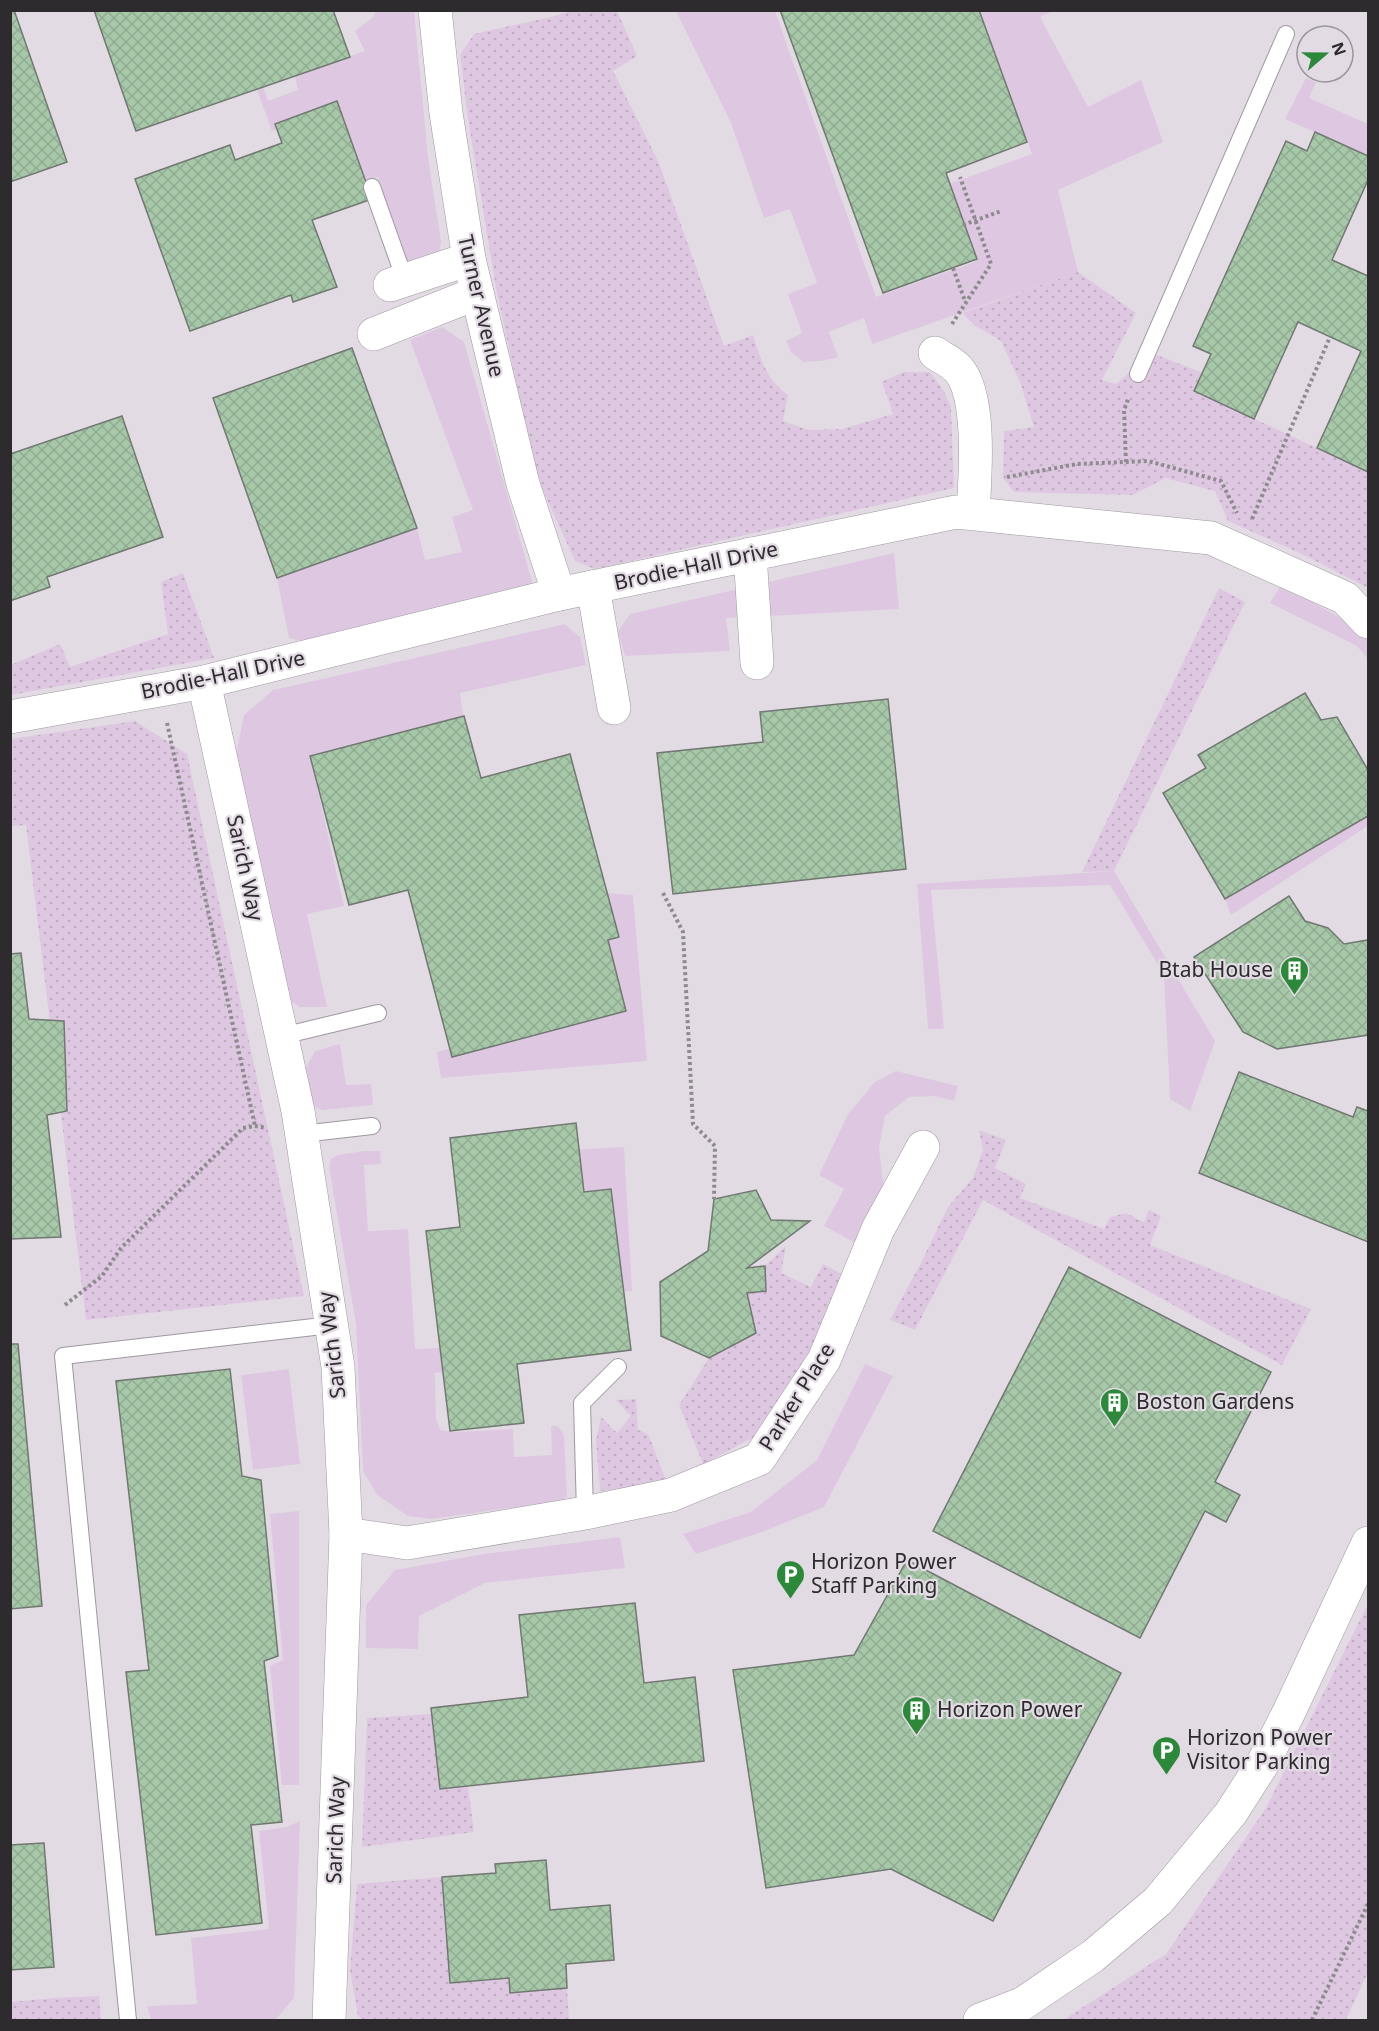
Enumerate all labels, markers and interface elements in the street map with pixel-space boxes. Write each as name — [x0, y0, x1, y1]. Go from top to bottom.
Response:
north arrow — [1295, 24, 1355, 84]
text: N — [1327, 39, 1352, 59]
street label: Turner Avenue — [452, 232, 512, 380]
street label: Brodie-Hall Drive — [611, 534, 780, 596]
street label: Brodie-Hall Drive — [138, 643, 307, 705]
street label: Sarich Way — [221, 812, 271, 924]
building icon: Btab House — [1278, 954, 1310, 996]
place label: Btab House — [1158, 955, 1273, 983]
street label: Sarich Way — [311, 1290, 351, 1400]
street label: Parker Place — [752, 1337, 840, 1456]
building icon: Boston Gardens — [1099, 1386, 1131, 1428]
place label: Boston Gardens — [1136, 1387, 1294, 1415]
place label: Horizon Power Staff Parking — [811, 1547, 957, 1599]
parking icon: Horizon Power Staff Parking — [774, 1558, 806, 1600]
building icon: Horizon Power — [900, 1694, 932, 1736]
place label: Horizon Power — [937, 1695, 1083, 1723]
place label: Horizon Power Visitor Parking — [1187, 1723, 1333, 1775]
parking icon: Horizon Power Visitor Parking — [1150, 1734, 1182, 1776]
street label: Sarich Way — [319, 1775, 351, 1884]

